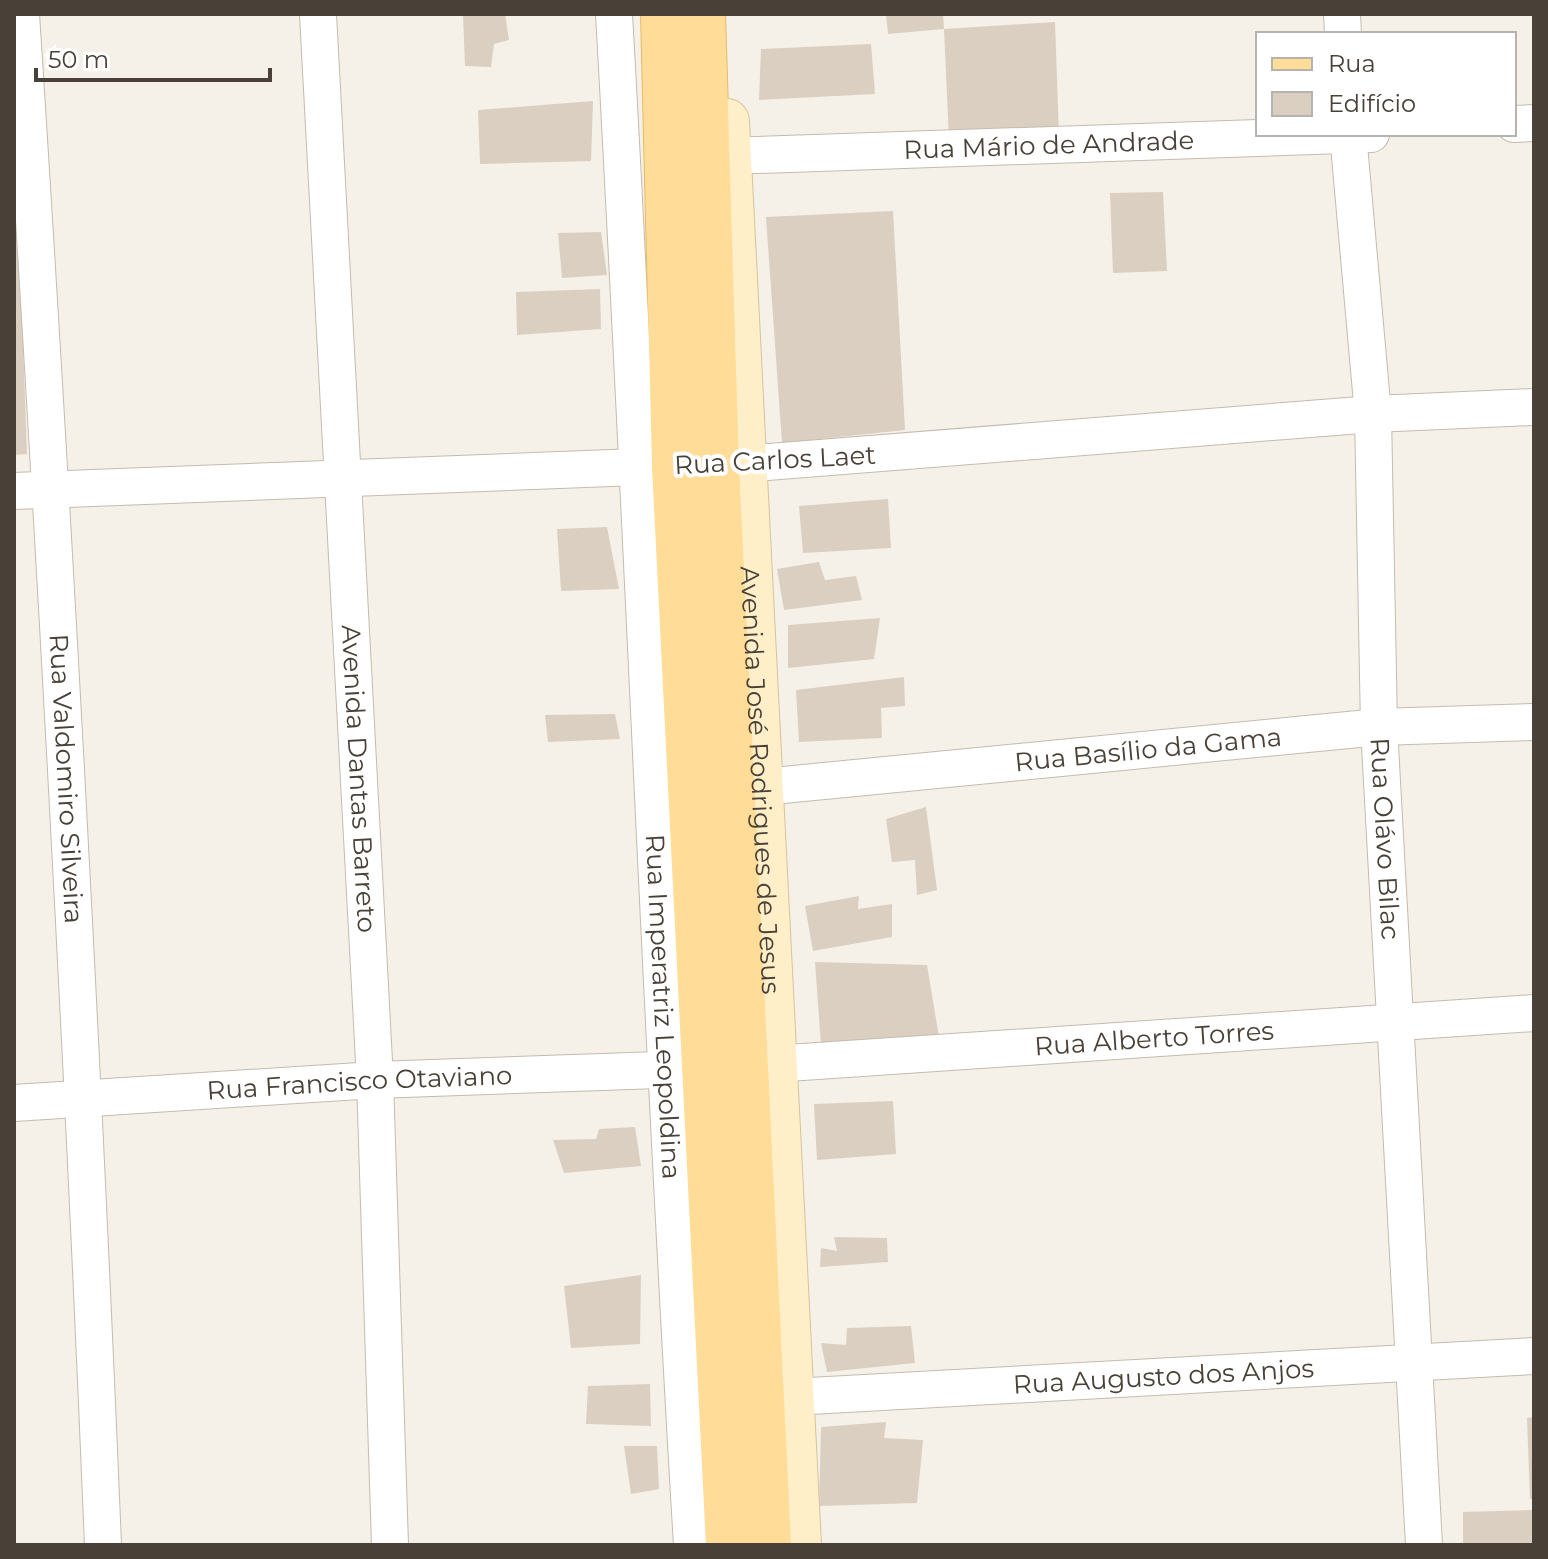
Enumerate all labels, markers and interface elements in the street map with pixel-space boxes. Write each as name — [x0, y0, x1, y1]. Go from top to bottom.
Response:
scale bar — [36, 32, 270, 82]
legend — [1256, 32, 1516, 136]
text: 50 m — [48, 45, 109, 74]
text: Rua — [1328, 49, 1376, 78]
text: Edifício — [1328, 89, 1416, 118]
street label: Rua Mário de Andrade — [903, 124, 1195, 166]
street label: Rua Carlos Laet — [673, 439, 877, 481]
street label: Avenida José Rodrigues de Jesus — [734, 565, 787, 995]
street label: Avenida Dantas Barreto — [335, 624, 383, 934]
street label: Rua Valdomiro Silveira — [43, 633, 90, 924]
street label: Rua Basílio da Gama — [1013, 721, 1283, 778]
street label: Rua Olávo Bilac — [1364, 737, 1407, 941]
street label: Rua Imperatriz Leopoldina — [639, 833, 688, 1180]
street label: Rua Alberto Torres — [1033, 1014, 1275, 1062]
street label: Rua Francisco Otaviano — [206, 1059, 513, 1107]
street label: Rua Augusto dos Anjos — [1012, 1352, 1315, 1401]

